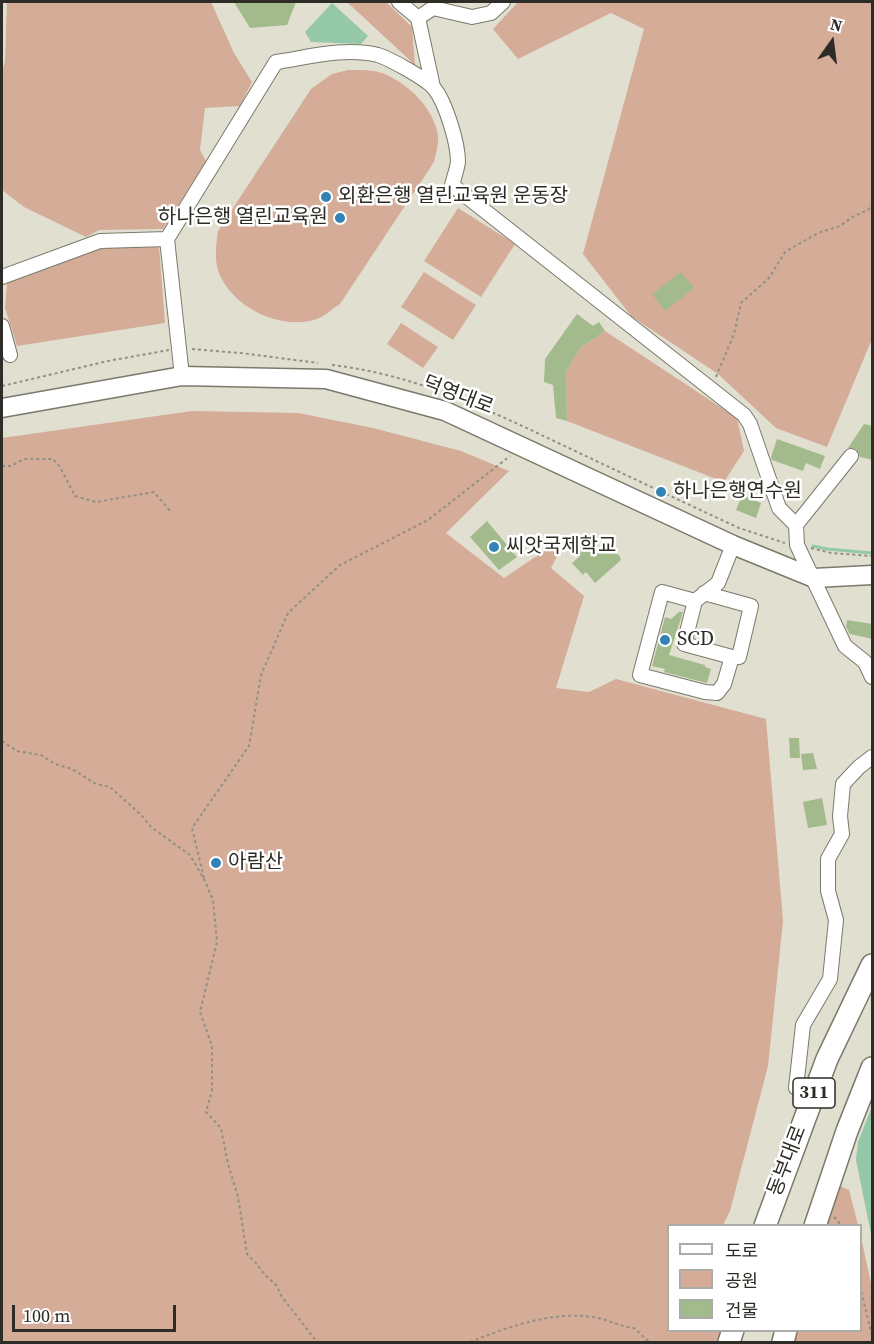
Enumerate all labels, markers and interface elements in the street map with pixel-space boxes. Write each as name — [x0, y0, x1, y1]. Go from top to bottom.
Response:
north arrow — [802, 12, 862, 72]
text: N — [828, 12, 845, 37]
place label: 외환은행 열린교육원 운동장 — [338, 185, 568, 209]
marker: 외환은행 열린교육원 운동장 — [319, 190, 333, 204]
place label: 하나은행 열린교육원 — [158, 206, 328, 230]
marker: 하나은행 열린교육원 — [333, 211, 347, 225]
street label: 덕영대로 — [419, 372, 497, 420]
place label: 하나은행연수원 — [673, 480, 802, 504]
marker: 하나은행연수원 — [654, 485, 668, 499]
place label: 씨앗국제학교 — [506, 535, 616, 559]
marker: 씨앗국제학교 — [487, 540, 501, 554]
place label: SCD — [677, 628, 714, 652]
marker: SCD — [658, 633, 672, 647]
place label: 아람산 — [228, 851, 283, 875]
marker: 아람산 — [209, 856, 223, 870]
road number: 311 — [793, 1078, 835, 1108]
street label: 동부대로 — [764, 1122, 812, 1200]
legend — [667, 1224, 862, 1332]
text: 도로 — [725, 1238, 758, 1263]
text: 공원 — [725, 1268, 758, 1293]
scale bar — [15, 1293, 178, 1331]
text: 건물 — [725, 1298, 758, 1323]
text: 100 m — [23, 1303, 70, 1328]

